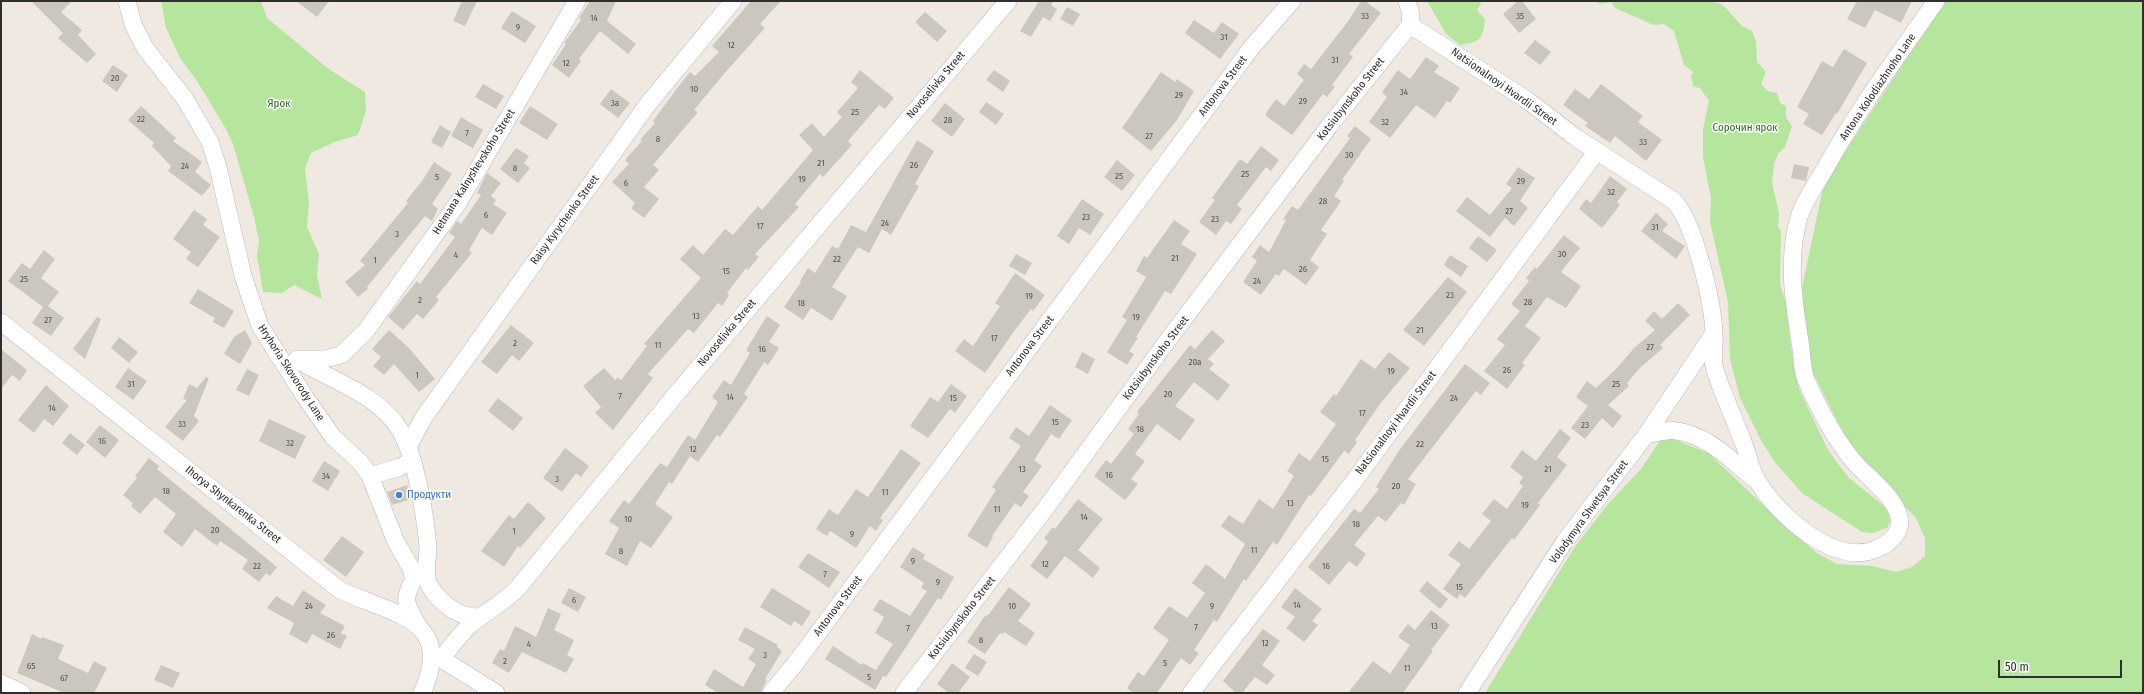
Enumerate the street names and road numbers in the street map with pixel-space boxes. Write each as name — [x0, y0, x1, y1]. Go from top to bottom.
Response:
street label: Antona Kolodiazhnoho Lane — [1837, 31, 1919, 143]
street label: Natsionalnoyi Hvardii Street — [1449, 45, 1559, 129]
street label: Novoselivka Street — [904, 49, 968, 121]
street label: Antonova Street — [1196, 53, 1250, 119]
street label: Kotsiubynskoho Street — [1315, 55, 1387, 143]
street label: Hetmana Kalnyshevskoho Street — [430, 107, 518, 237]
street label: Raisy Kyrychenko Street — [528, 173, 602, 267]
street label: Novoselivka Street — [695, 297, 759, 369]
street label: Antonova Street — [1003, 313, 1057, 379]
street label: Kotsiubynskoho Street — [1120, 313, 1192, 403]
street label: Hryhoria Skovorody Lane — [255, 322, 327, 424]
street label: Natsionalnoyi Hvardii Street — [1353, 369, 1439, 477]
street label: Volodymyra Shvetsya Street — [1547, 458, 1631, 566]
street label: Ihorya Shynkarenka Street — [182, 463, 284, 547]
street label: Antonova Street — [811, 573, 865, 639]
street label: Kotsiubynskoho Street — [926, 574, 998, 662]

